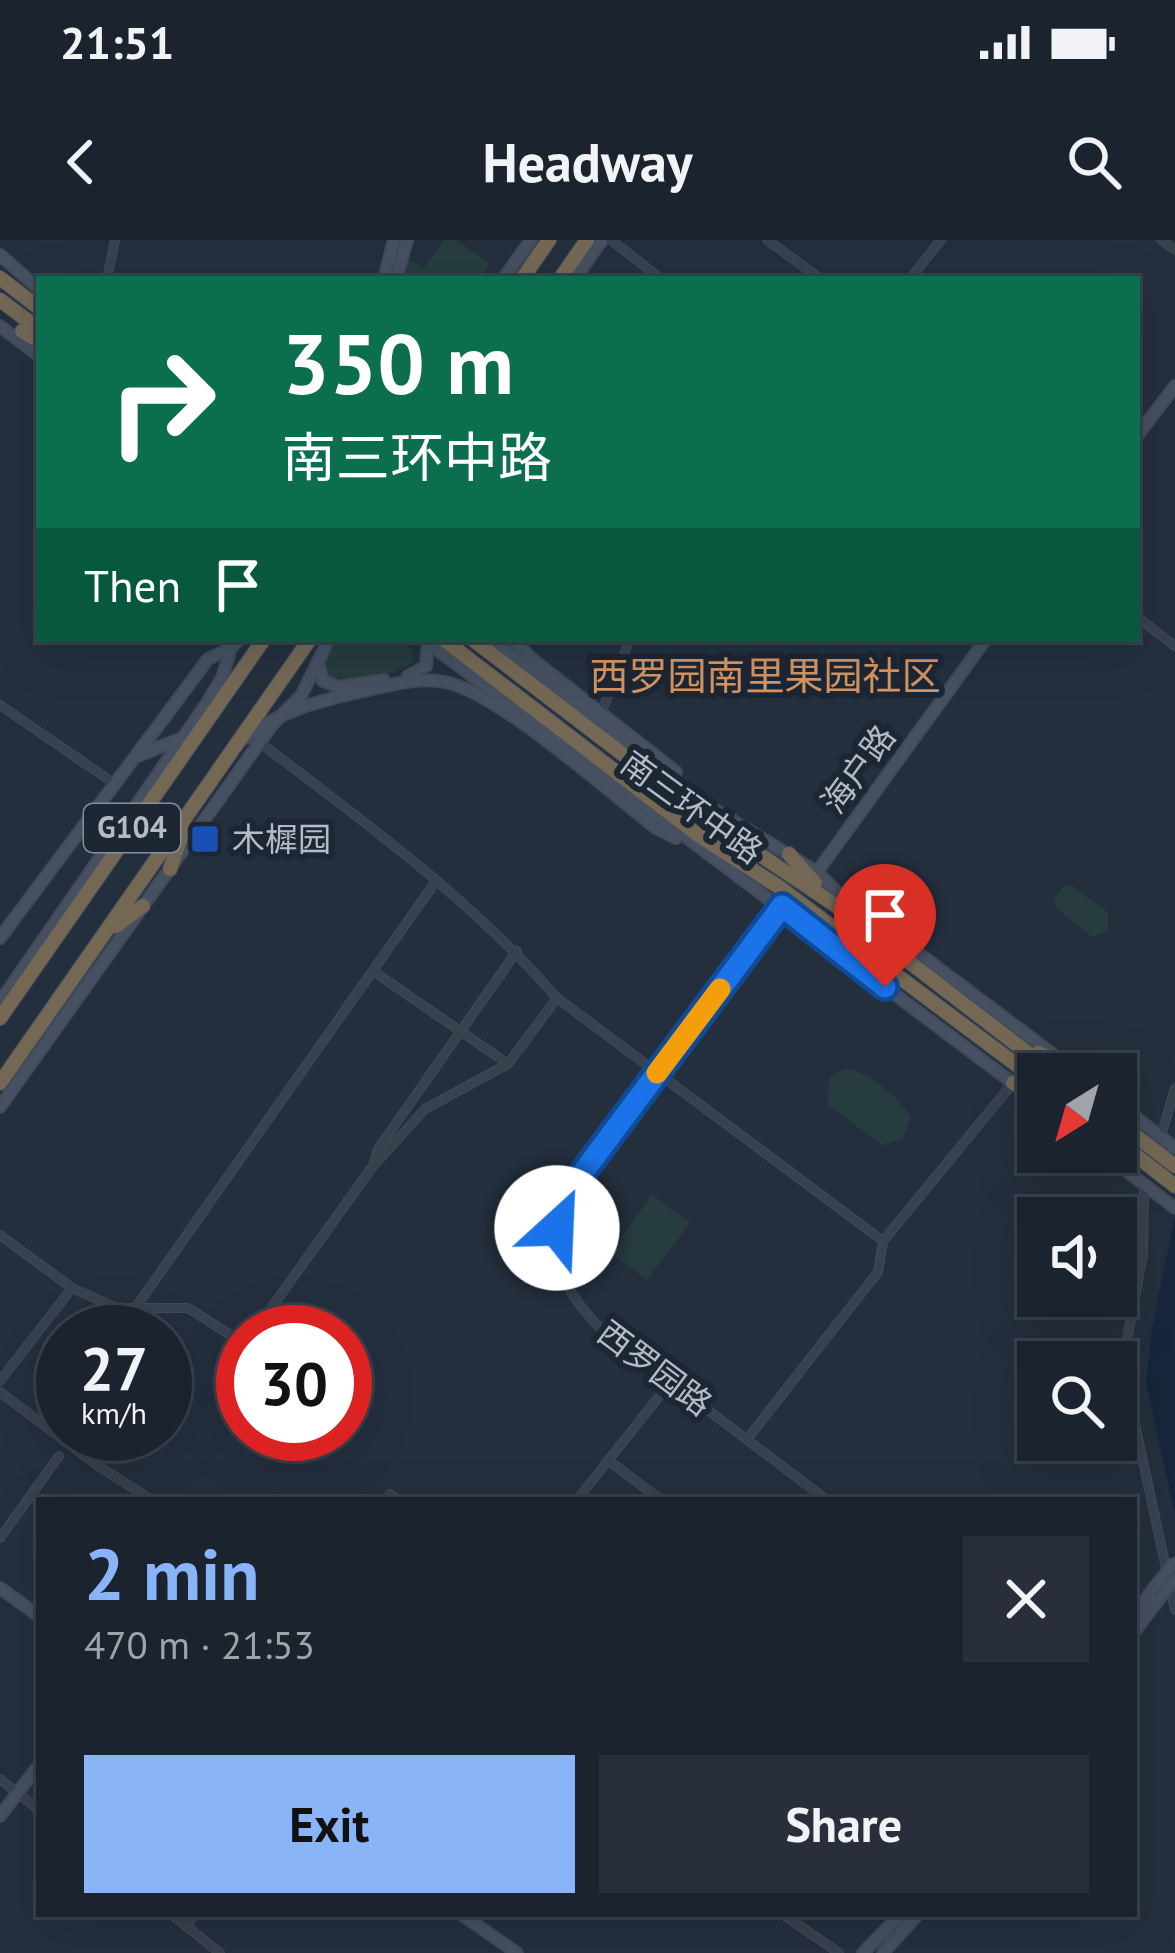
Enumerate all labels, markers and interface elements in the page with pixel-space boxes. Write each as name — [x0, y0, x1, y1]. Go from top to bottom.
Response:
text: 21:51 — [60, 13, 174, 71]
text: Headway — [482, 127, 693, 197]
icon: back — [48, 129, 114, 195]
icon: search — [1061, 129, 1127, 195]
text: 350 m — [282, 308, 514, 417]
icon: right — [84, 324, 240, 480]
text: 南三环中路 — [282, 422, 552, 492]
icon: arrive — [205, 552, 271, 618]
text: Then — [84, 556, 181, 614]
district label: 西罗园南里果园社区 — [589, 650, 941, 701]
street label: 海户路 — [811, 716, 904, 821]
street label: 南三环中路 — [613, 741, 772, 872]
road number: G104 — [84, 804, 180, 852]
place label: 木樨园 — [232, 817, 331, 860]
marker: 木樨园 — [189, 823, 221, 855]
pin — [834, 864, 936, 987]
icon: arrive — [852, 882, 918, 948]
north arrow — [1017, 1053, 1137, 1173]
map controls — [1017, 1053, 1137, 1461]
position arrow — [494, 1165, 620, 1291]
button: sound — [1017, 1197, 1137, 1317]
speed limit sign: 30 — [216, 1305, 372, 1461]
street label: 西罗园路 — [590, 1311, 721, 1424]
text: 27 — [80, 1329, 148, 1407]
button: search — [1017, 1341, 1137, 1461]
text: km/h — [81, 1393, 147, 1432]
text: 2 min — [84, 1527, 260, 1620]
button: close — [963, 1536, 1089, 1662]
text: 470 m · 21:53 — [84, 1619, 315, 1670]
button: Exit — [84, 1755, 575, 1893]
button: Share — [599, 1755, 1089, 1893]

